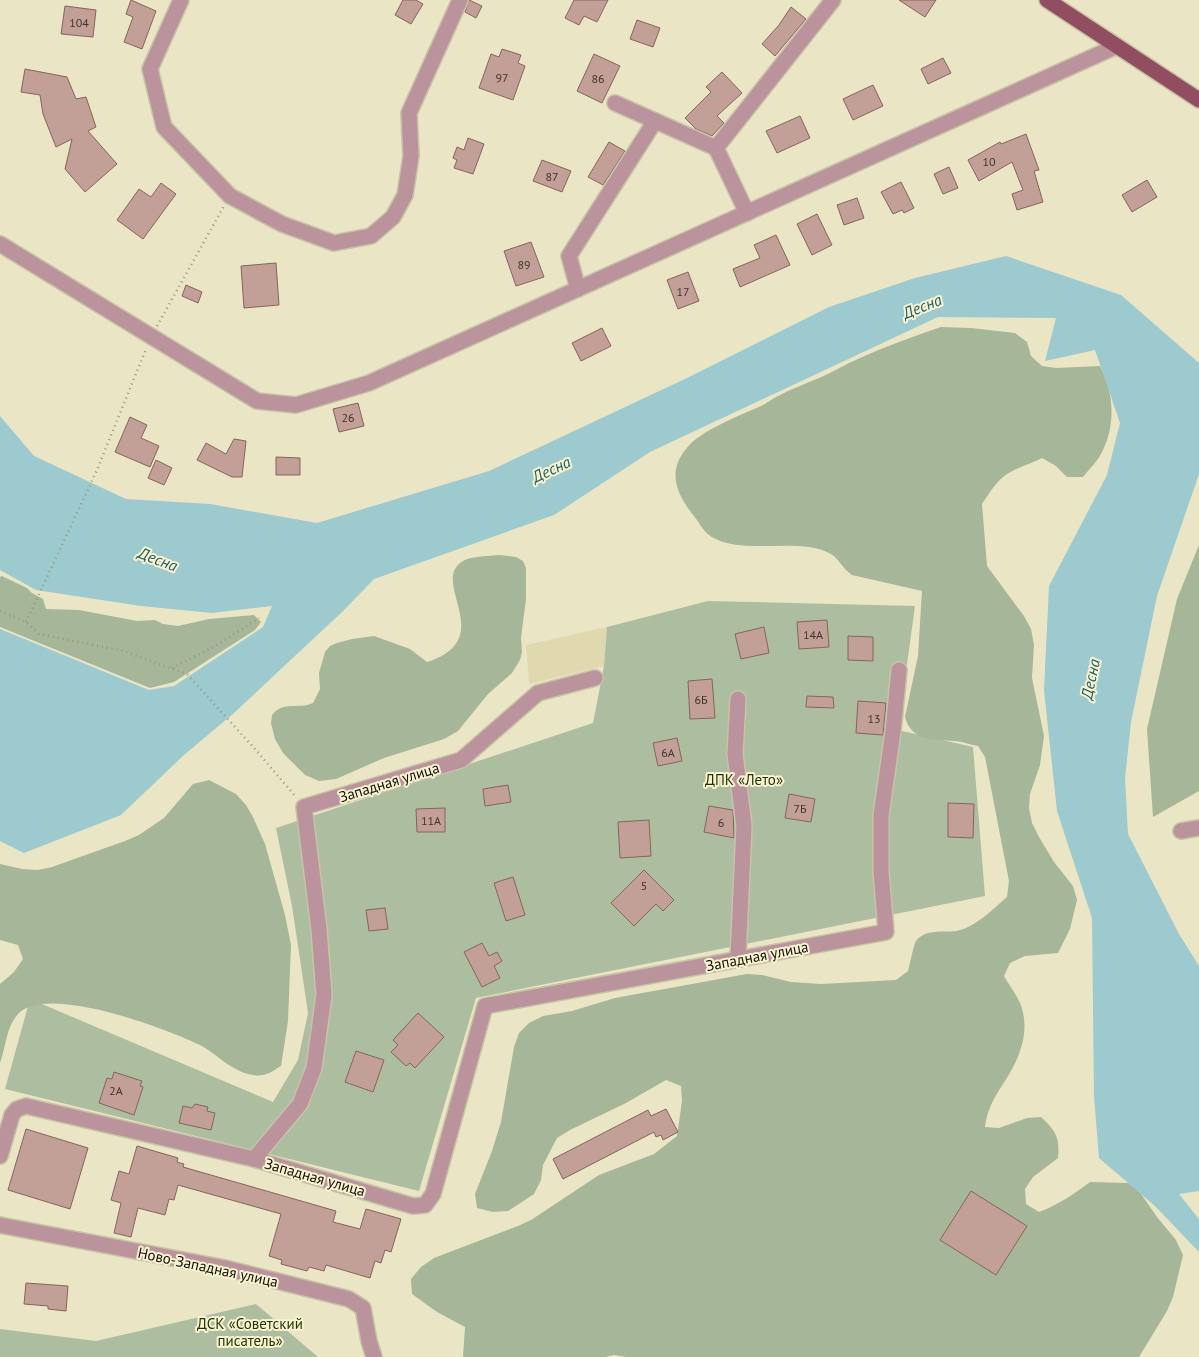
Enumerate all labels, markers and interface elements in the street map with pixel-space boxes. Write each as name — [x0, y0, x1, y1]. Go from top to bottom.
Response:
house number: 104 — [69, 15, 89, 30]
house number: 97 — [495, 70, 509, 85]
house number: 86 — [591, 71, 605, 86]
house number: 10 — [982, 154, 996, 169]
house number: 87 — [545, 169, 559, 184]
house number: 89 — [517, 257, 531, 272]
house number: 17 — [676, 284, 690, 299]
water label: Десна — [898, 289, 945, 324]
house number: 26 — [341, 410, 355, 425]
water label: Десна — [527, 451, 574, 487]
water label: Десна — [134, 542, 181, 576]
house number: 14А — [803, 627, 823, 642]
water label: Десна — [1076, 657, 1104, 703]
house number: 6Б — [694, 692, 708, 707]
house number: 13 — [867, 711, 881, 726]
house number: 6А — [661, 745, 675, 760]
street label: Западная улица — [337, 758, 441, 806]
park label: ДПК «Лето» — [705, 770, 783, 789]
house number: 7Б — [793, 801, 807, 816]
house number: 11А — [421, 813, 441, 828]
house number: 6 — [718, 815, 724, 830]
house number: 5 — [641, 878, 647, 893]
street label: Западная улица — [704, 937, 810, 975]
house number: 2А — [109, 1083, 123, 1098]
street label: Западная улица — [262, 1154, 368, 1200]
street label: Ново-Западная улица — [136, 1243, 280, 1291]
park label: ДСК «Советский писатель» — [197, 1314, 303, 1350]

